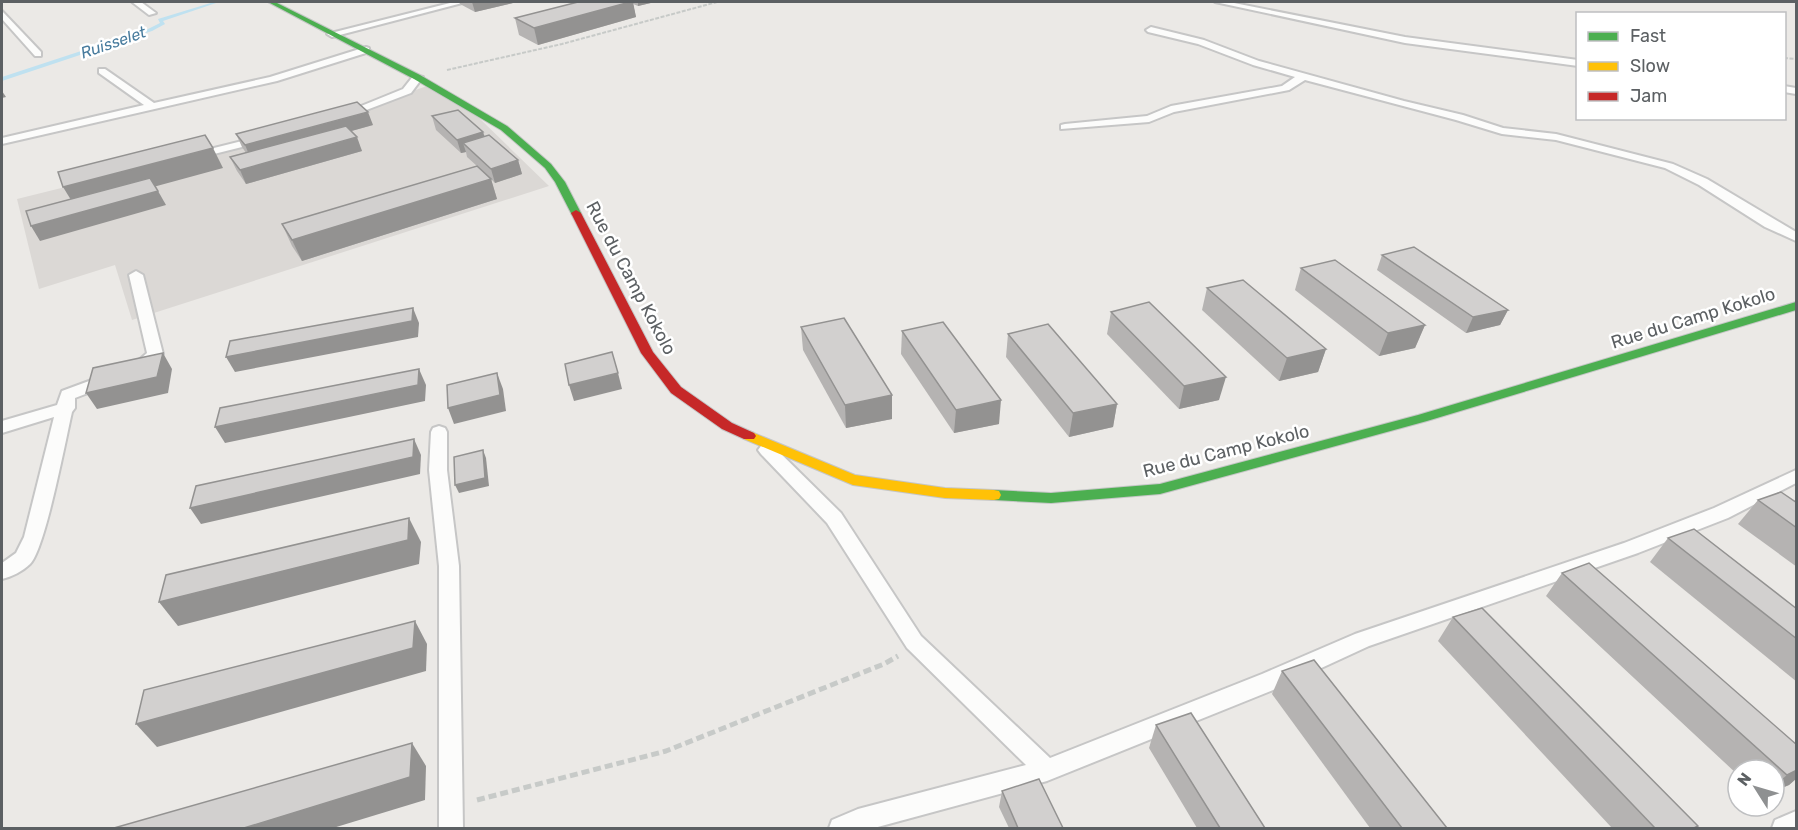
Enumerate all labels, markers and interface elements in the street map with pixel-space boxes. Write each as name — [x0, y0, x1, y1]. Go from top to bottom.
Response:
legend — [1576, 12, 1786, 120]
water label: Ruisselet — [78, 22, 149, 63]
text: Fast — [1630, 25, 1666, 47]
text: Slow — [1630, 55, 1670, 77]
text: Jam — [1630, 85, 1667, 107]
street label: Rue du Camp Kokolo — [581, 198, 681, 358]
street label: Rue du Camp Kokolo — [1608, 283, 1778, 353]
street label: Rue du Camp Kokolo — [1141, 420, 1311, 482]
north arrow — [1726, 758, 1786, 818]
text: N — [1733, 769, 1755, 790]

